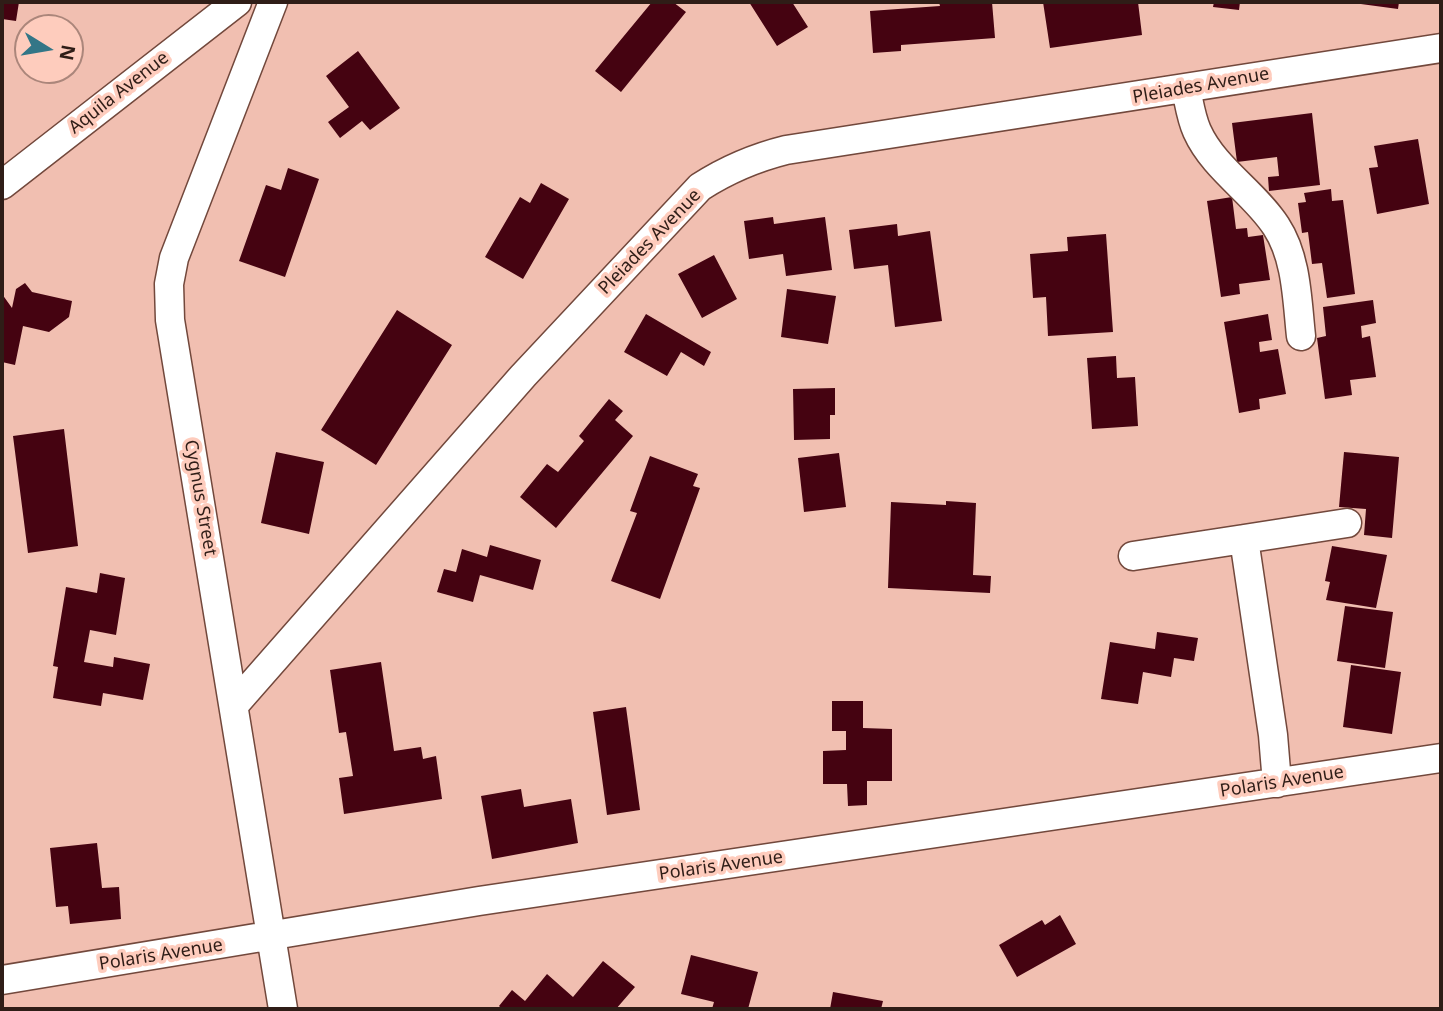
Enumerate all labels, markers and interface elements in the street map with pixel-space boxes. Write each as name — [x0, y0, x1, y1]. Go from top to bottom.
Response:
north arrow — [14, 14, 84, 84]
text: N — [53, 43, 82, 63]
street label: Aquila Avenue — [65, 47, 173, 139]
street label: Pleiades Avenue — [1131, 63, 1271, 109]
street label: Pleiades Avenue — [594, 185, 706, 299]
street label: Cygnus Street — [179, 438, 221, 558]
street label: Polaris Avenue — [1219, 762, 1345, 802]
street label: Polaris Avenue — [658, 847, 784, 885]
street label: Polaris Avenue — [98, 935, 224, 975]

